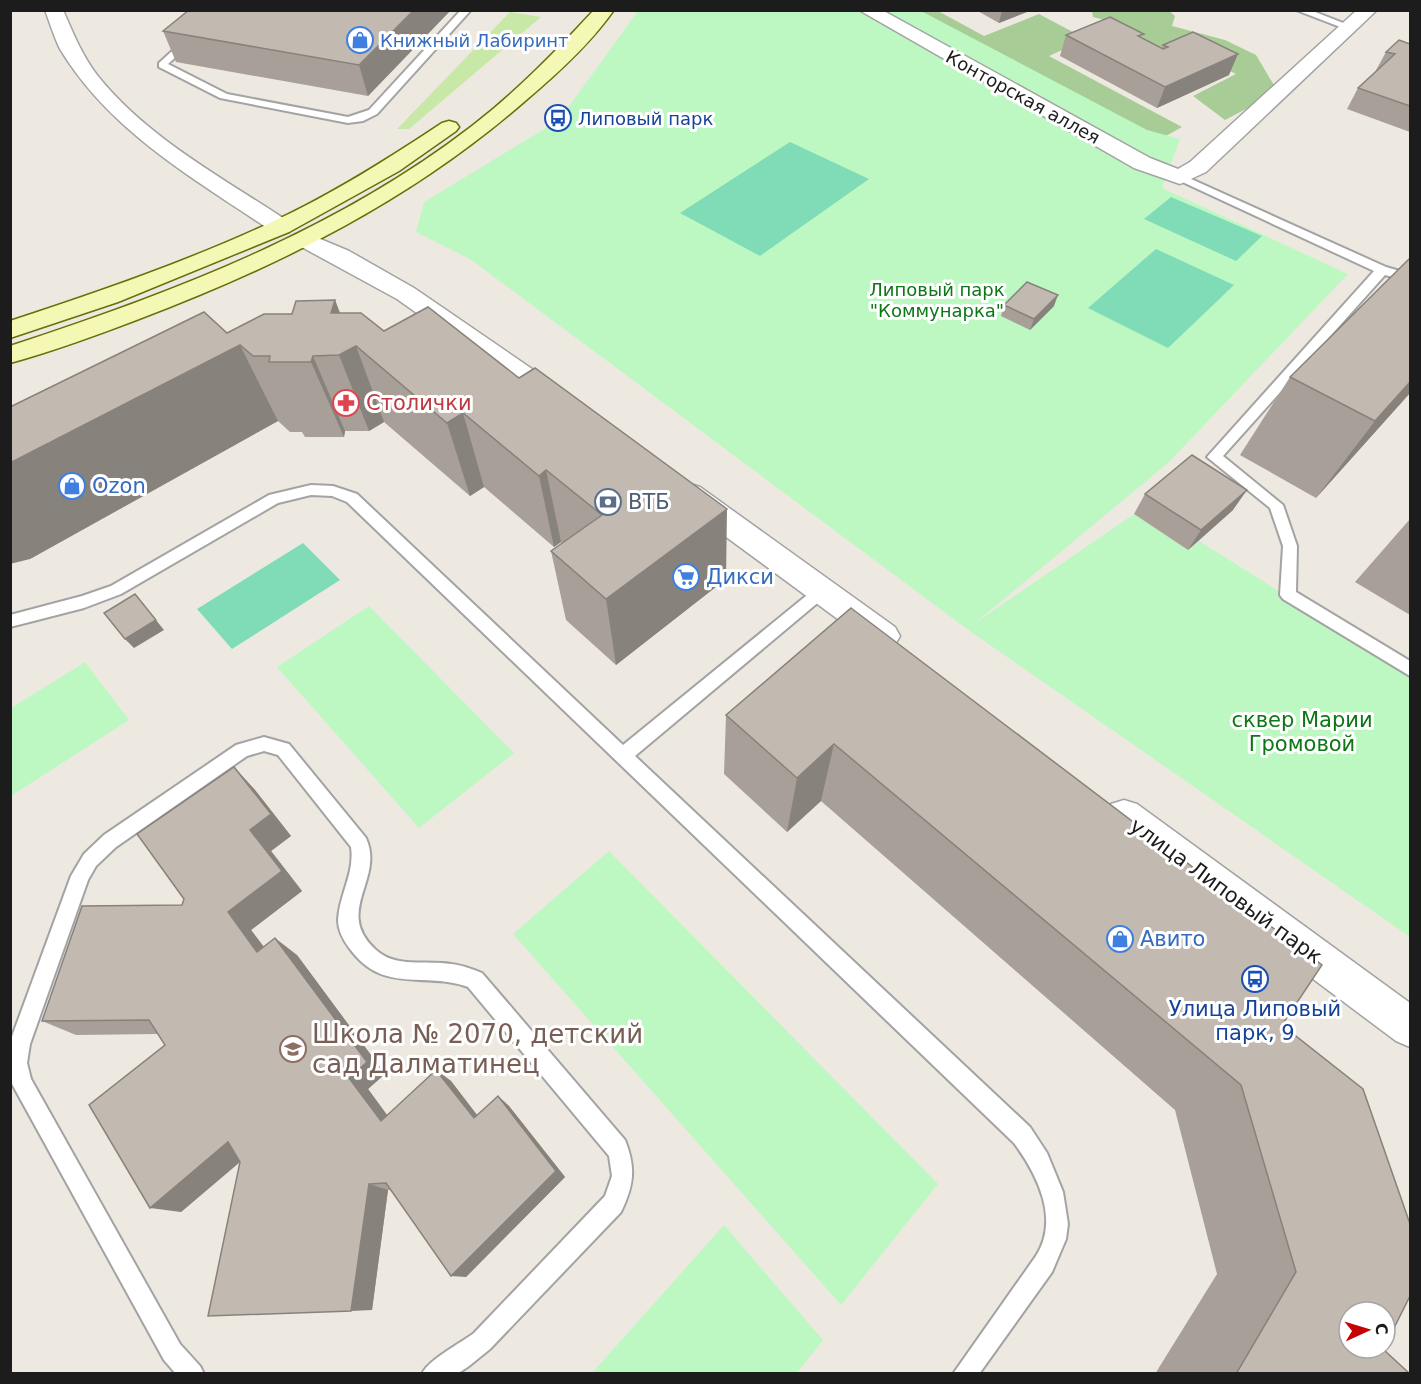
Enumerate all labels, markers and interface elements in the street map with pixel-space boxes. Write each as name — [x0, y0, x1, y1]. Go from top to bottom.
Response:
shop icon: Книжный Лабиринт — [345, 25, 375, 55]
place label: Книжный Лабиринт — [380, 30, 569, 51]
street label: Конторская аллея — [942, 46, 1104, 148]
bus stop icon: Липовый парк — [543, 103, 573, 133]
place label: Липовый парк — [578, 108, 713, 129]
park label: Липовый парк "Коммунарка" — [869, 279, 1005, 321]
pharmacy icon: Столички — [331, 388, 361, 418]
place label: Столички — [366, 391, 472, 415]
shop icon: Ozon — [57, 471, 87, 501]
place label: Ozon — [92, 474, 146, 498]
bank icon: ВТБ — [593, 487, 623, 517]
place label: ВТБ — [628, 490, 670, 514]
supermarket icon: Дикси — [671, 562, 701, 592]
place label: Дикси — [706, 565, 774, 589]
park label: сквер Марии Громовой — [1231, 708, 1373, 756]
street label: улица Липовый парк — [1125, 813, 1327, 969]
shop icon: Авито — [1105, 924, 1135, 954]
place label: Авито — [1140, 927, 1205, 951]
bus stop icon: Улица Липовый парк, 9 — [1240, 964, 1270, 994]
place label: Улица Липовый парк, 9 — [1169, 997, 1341, 1045]
place label: Школа № 2070, детский сад Далматинец — [312, 1019, 643, 1079]
school or university icon: Школа № 2070, детский сад Далматинец — [278, 1034, 308, 1064]
north arrow — [1337, 1300, 1397, 1360]
text: С — [1372, 1322, 1391, 1336]

